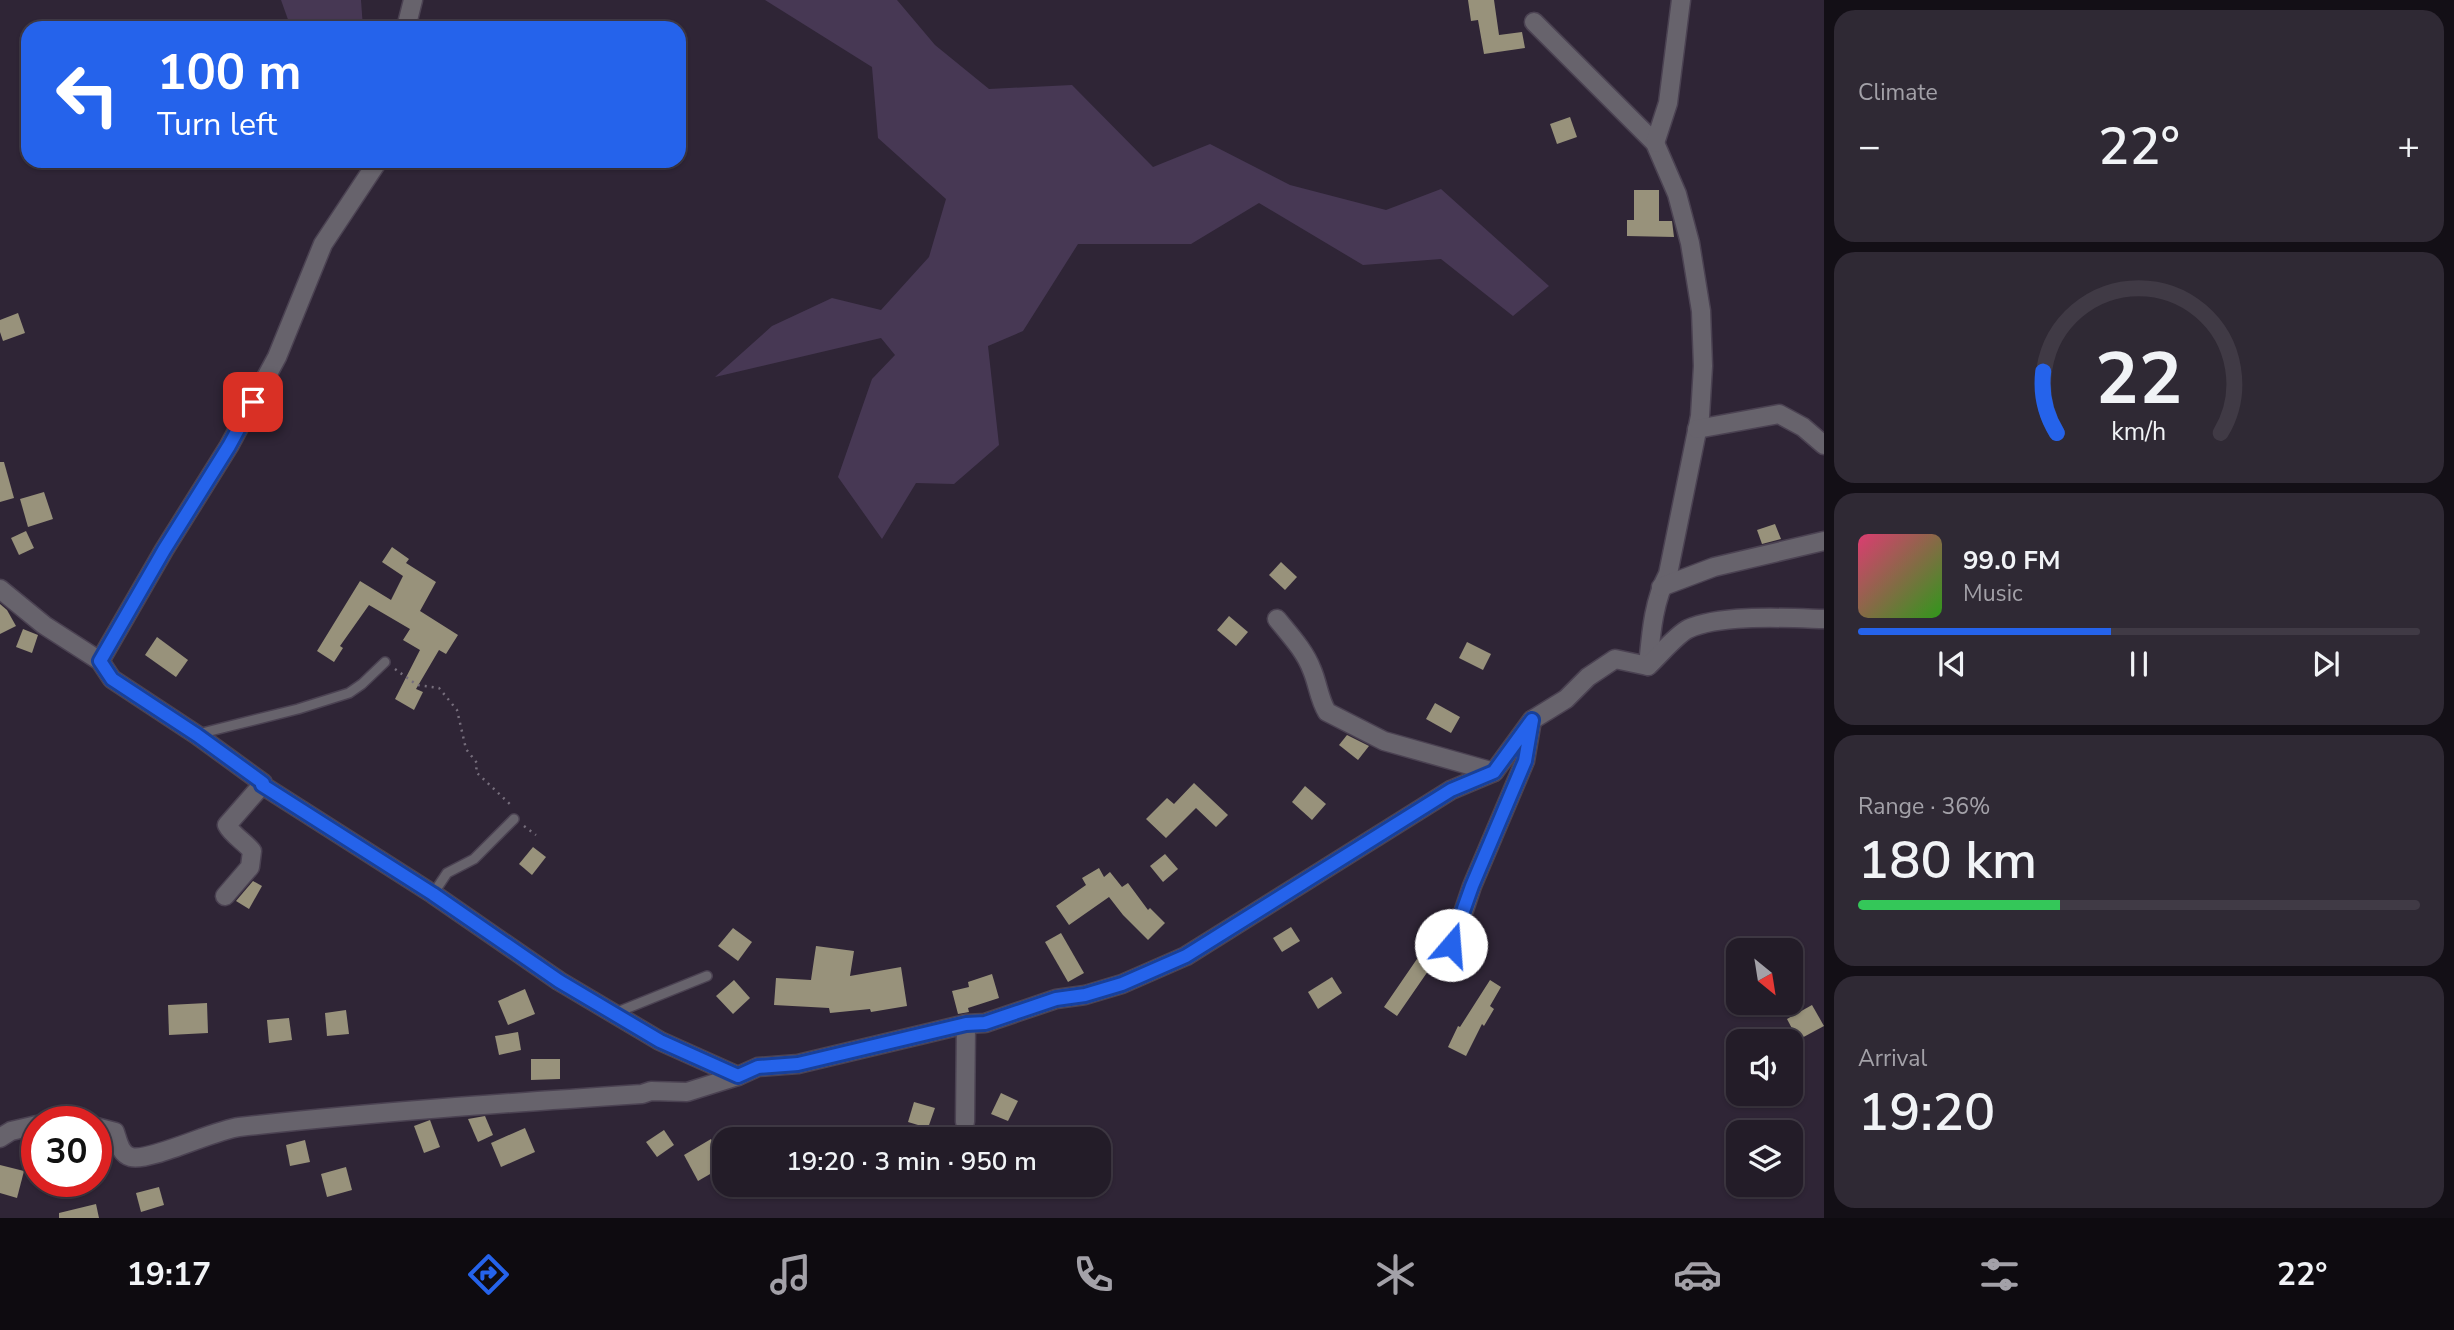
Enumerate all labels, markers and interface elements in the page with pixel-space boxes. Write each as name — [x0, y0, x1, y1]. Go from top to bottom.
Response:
text: 100 m — [157, 39, 301, 106]
icon: left — [42, 49, 133, 140]
text: Climate — [1858, 77, 1938, 108]
text: Turn left — [157, 103, 277, 146]
text: 22° — [2098, 111, 2180, 182]
text: − — [1858, 121, 1881, 172]
text: + — [2397, 121, 2420, 172]
text: 22 — [2095, 330, 2183, 430]
pin — [223, 372, 283, 432]
icon: arrive — [234, 383, 272, 421]
text: km/h — [2111, 415, 2167, 449]
text: 99.0 FM — [1963, 543, 2060, 578]
text: Music — [1963, 578, 2023, 609]
icon: previous — [1933, 645, 1971, 683]
icon: pause — [2120, 645, 2158, 683]
icon: next — [2307, 645, 2345, 683]
text: Range · 36% — [1858, 791, 1990, 822]
text: 180 km — [1858, 825, 2037, 896]
position arrow — [1414, 908, 1488, 982]
north arrow — [1726, 938, 1802, 1015]
map controls — [1726, 938, 1803, 1197]
button: sound — [1726, 1029, 1803, 1106]
text: Arrival — [1858, 1043, 1927, 1074]
text: 19:20 — [1858, 1077, 1995, 1148]
speed limit sign: 30 — [21, 1106, 112, 1197]
button: layers — [1726, 1120, 1803, 1197]
text: 19:20 · 3 min · 950 m — [786, 1144, 1037, 1179]
icon: directions — [464, 1250, 513, 1299]
icon: music — [766, 1250, 815, 1299]
icon: phone — [1069, 1250, 1118, 1299]
icon: climate — [1371, 1250, 1420, 1299]
icon: car — [1673, 1250, 1722, 1299]
icon: filters — [1975, 1250, 2024, 1299]
text: 19:17 — [127, 1253, 211, 1296]
text: 22° — [2277, 1253, 2327, 1296]

